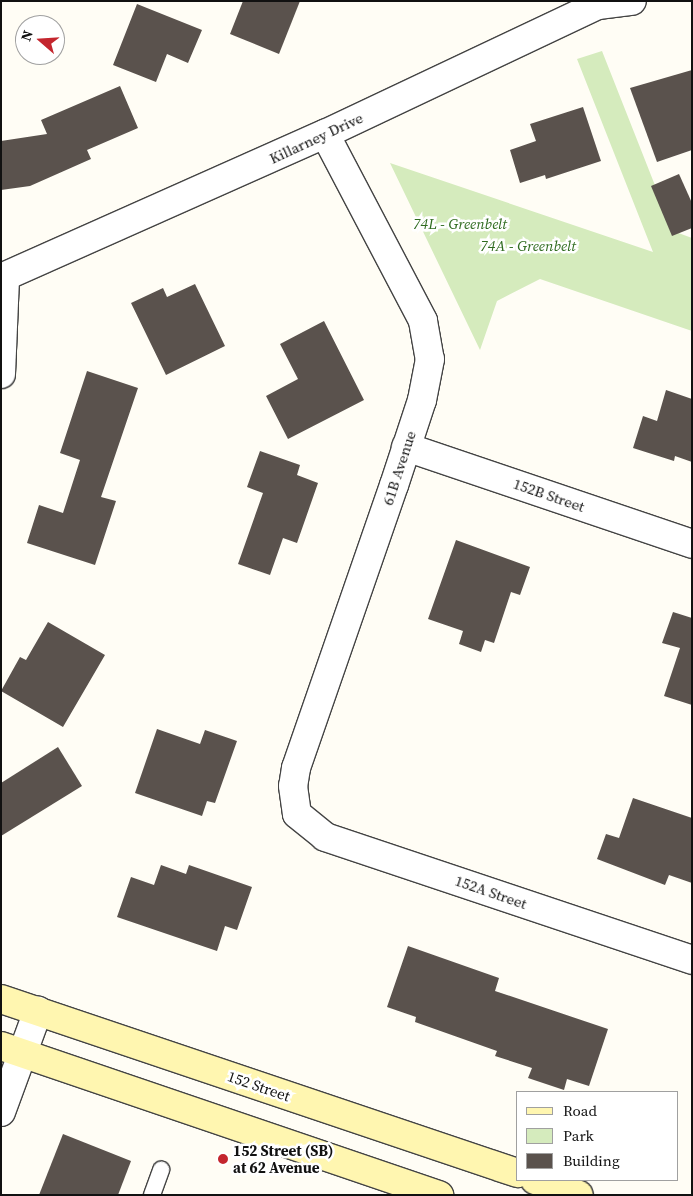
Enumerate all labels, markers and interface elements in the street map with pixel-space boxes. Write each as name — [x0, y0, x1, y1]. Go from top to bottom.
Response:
north arrow — [15, 15, 65, 65]
text: N — [16, 27, 38, 44]
street label: Killarney Drive — [266, 108, 366, 168]
park label: 74L - Greenbelt — [413, 215, 507, 233]
park label: 74A - Greenbelt — [480, 237, 576, 255]
street label: 61B Avenue — [379, 429, 419, 507]
street label: 152B Street — [511, 474, 587, 516]
street label: 152A Street — [453, 871, 529, 913]
street label: 152 Street — [225, 1067, 293, 1105]
legend — [516, 1091, 678, 1181]
text: Road — [563, 1100, 597, 1121]
text: Park — [563, 1125, 594, 1146]
place label: 152 Street (SB) at 62 Avenue — [233, 1141, 333, 1176]
text: Building — [563, 1150, 620, 1171]
marker: 152 Street (SB) at 62 Avenue — [217, 1153, 229, 1165]

